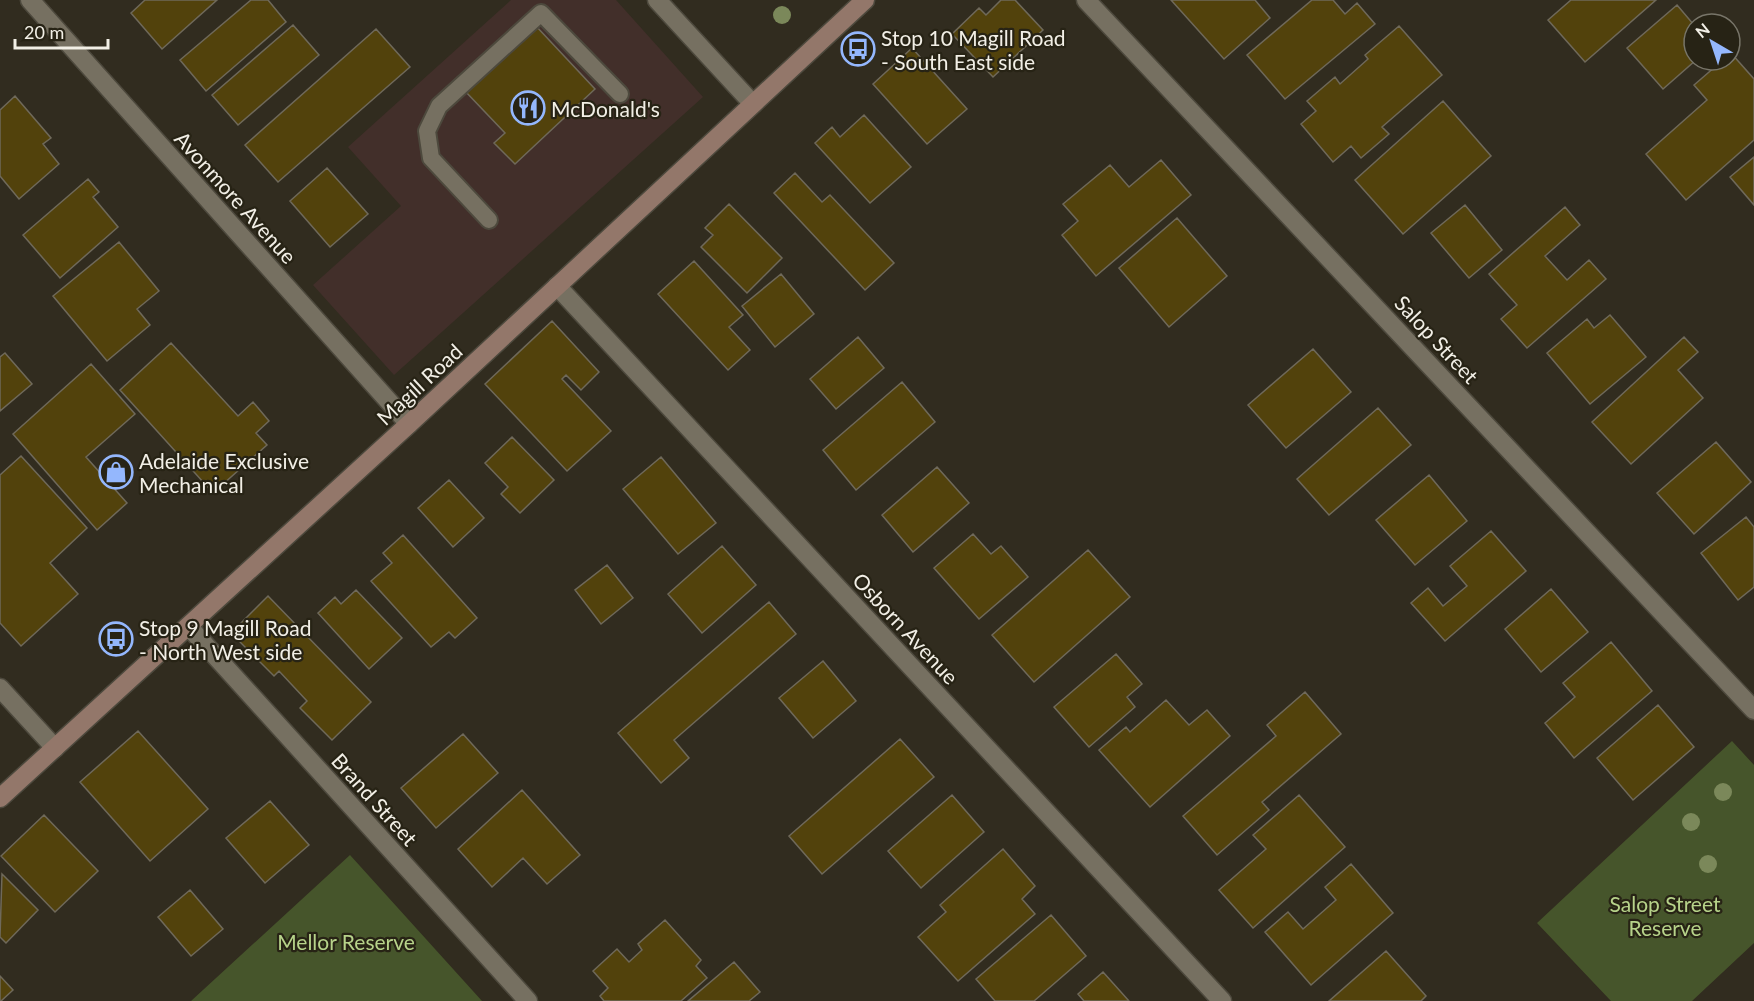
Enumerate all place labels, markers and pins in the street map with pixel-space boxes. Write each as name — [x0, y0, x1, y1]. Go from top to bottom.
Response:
place label: Stop 10 Magill Road - South East side — [881, 25, 1066, 74]
bus stop icon: Stop 10 Magill Road - South East side — [840, 31, 876, 67]
restaurant icon: McDonald's — [510, 90, 546, 126]
place label: McDonald's — [551, 96, 660, 121]
place label: Adelaide Exclusive Mechanical — [139, 448, 309, 497]
shop icon: Adelaide Exclusive Mechanical — [98, 454, 134, 490]
place label: Stop 9 Magill Road - North West side — [139, 615, 311, 664]
bus stop icon: Stop 9 Magill Road - North West side — [98, 621, 134, 657]

